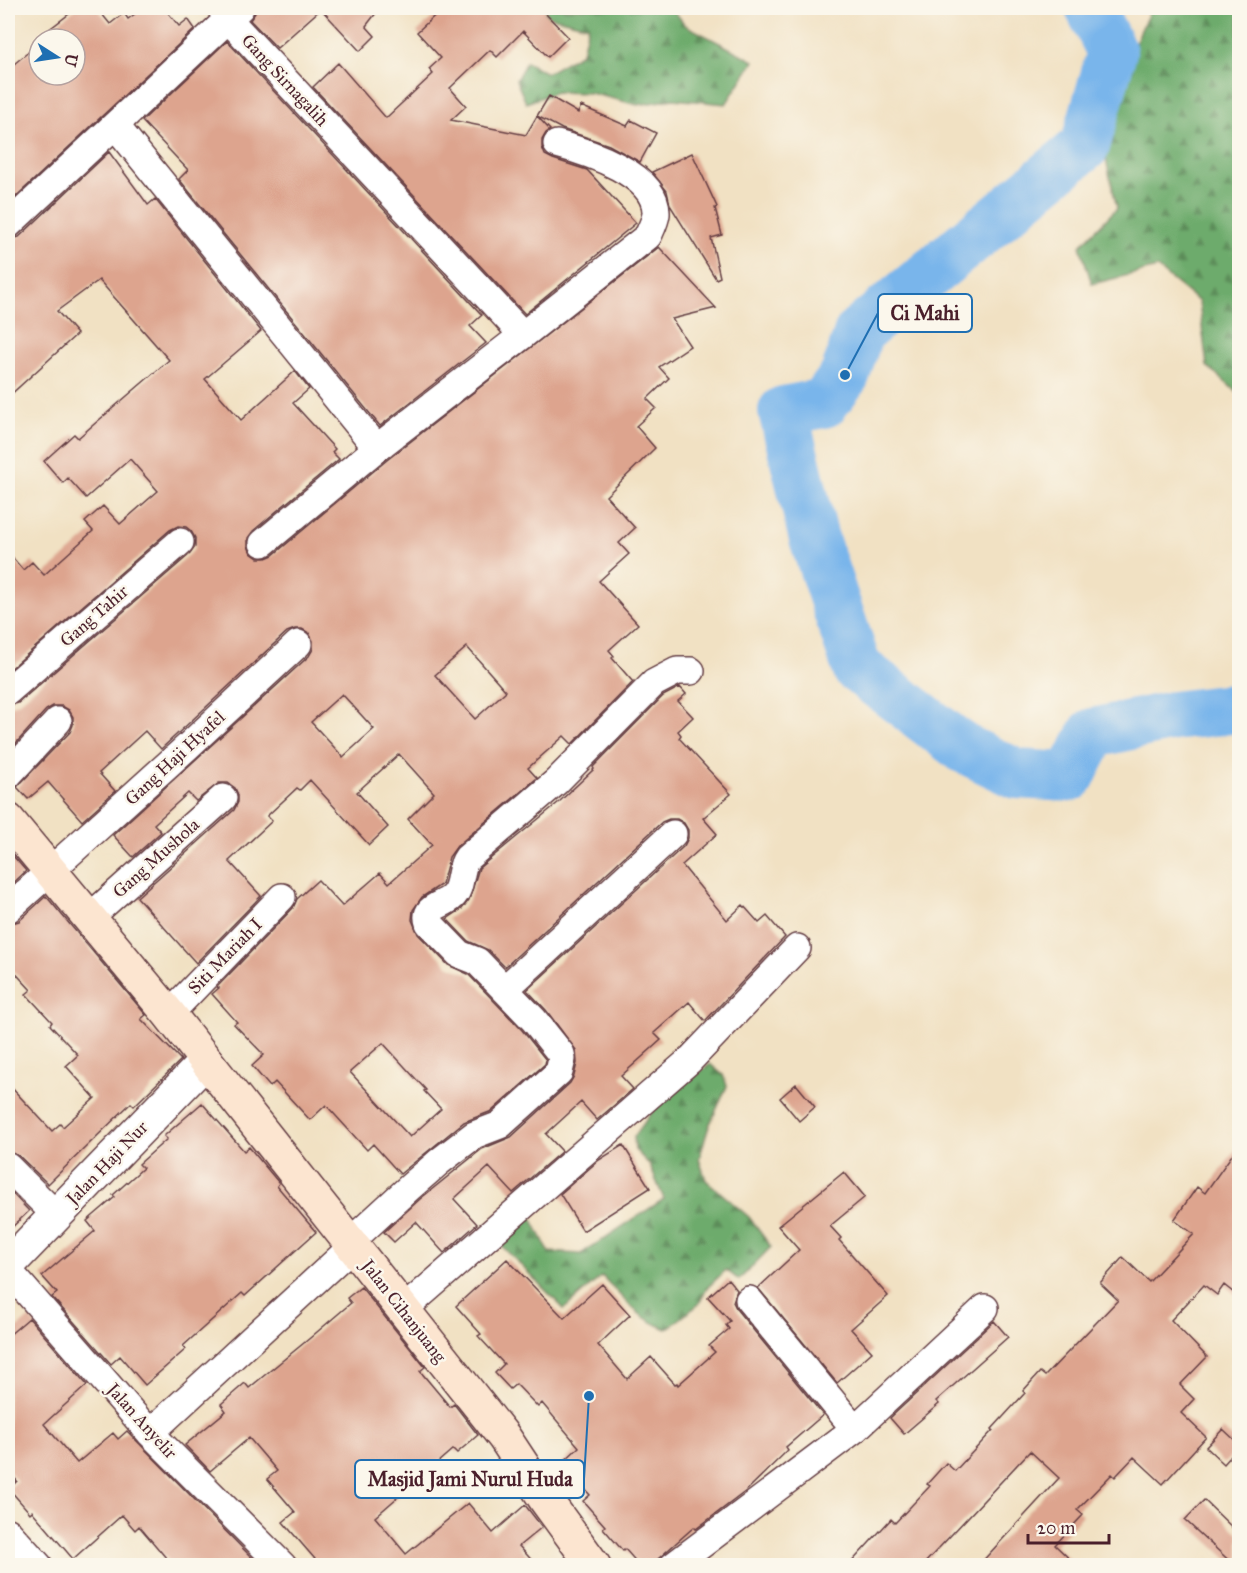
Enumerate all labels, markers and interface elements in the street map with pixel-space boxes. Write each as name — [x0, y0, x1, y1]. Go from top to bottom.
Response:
north arrow — [27, 27, 87, 87]
street label: Gang Sirnagalih — [236, 29, 333, 131]
text: U — [61, 52, 82, 69]
callout: Ci Mahi — [878, 294, 972, 332]
text: Ci Mahi — [890, 301, 960, 325]
street label: Gang Tahir — [55, 580, 133, 652]
street label: Gang Haji Hyafel — [120, 706, 230, 811]
street label: Gang Mushola — [108, 813, 205, 903]
street label: Siti Mariah I — [183, 913, 267, 999]
street label: Jalan Haji Nur — [60, 1116, 153, 1212]
street label: Jalan Cihanjuang — [355, 1253, 451, 1368]
street label: Jalan Anyelir — [100, 1377, 182, 1464]
callout: Masjid Jami Nurul Huda — [355, 1460, 584, 1498]
text: Masjid Jami Nurul Huda — [367, 1467, 573, 1493]
scale bar — [1028, 1507, 1109, 1545]
text: 20 m — [1037, 1517, 1075, 1539]

